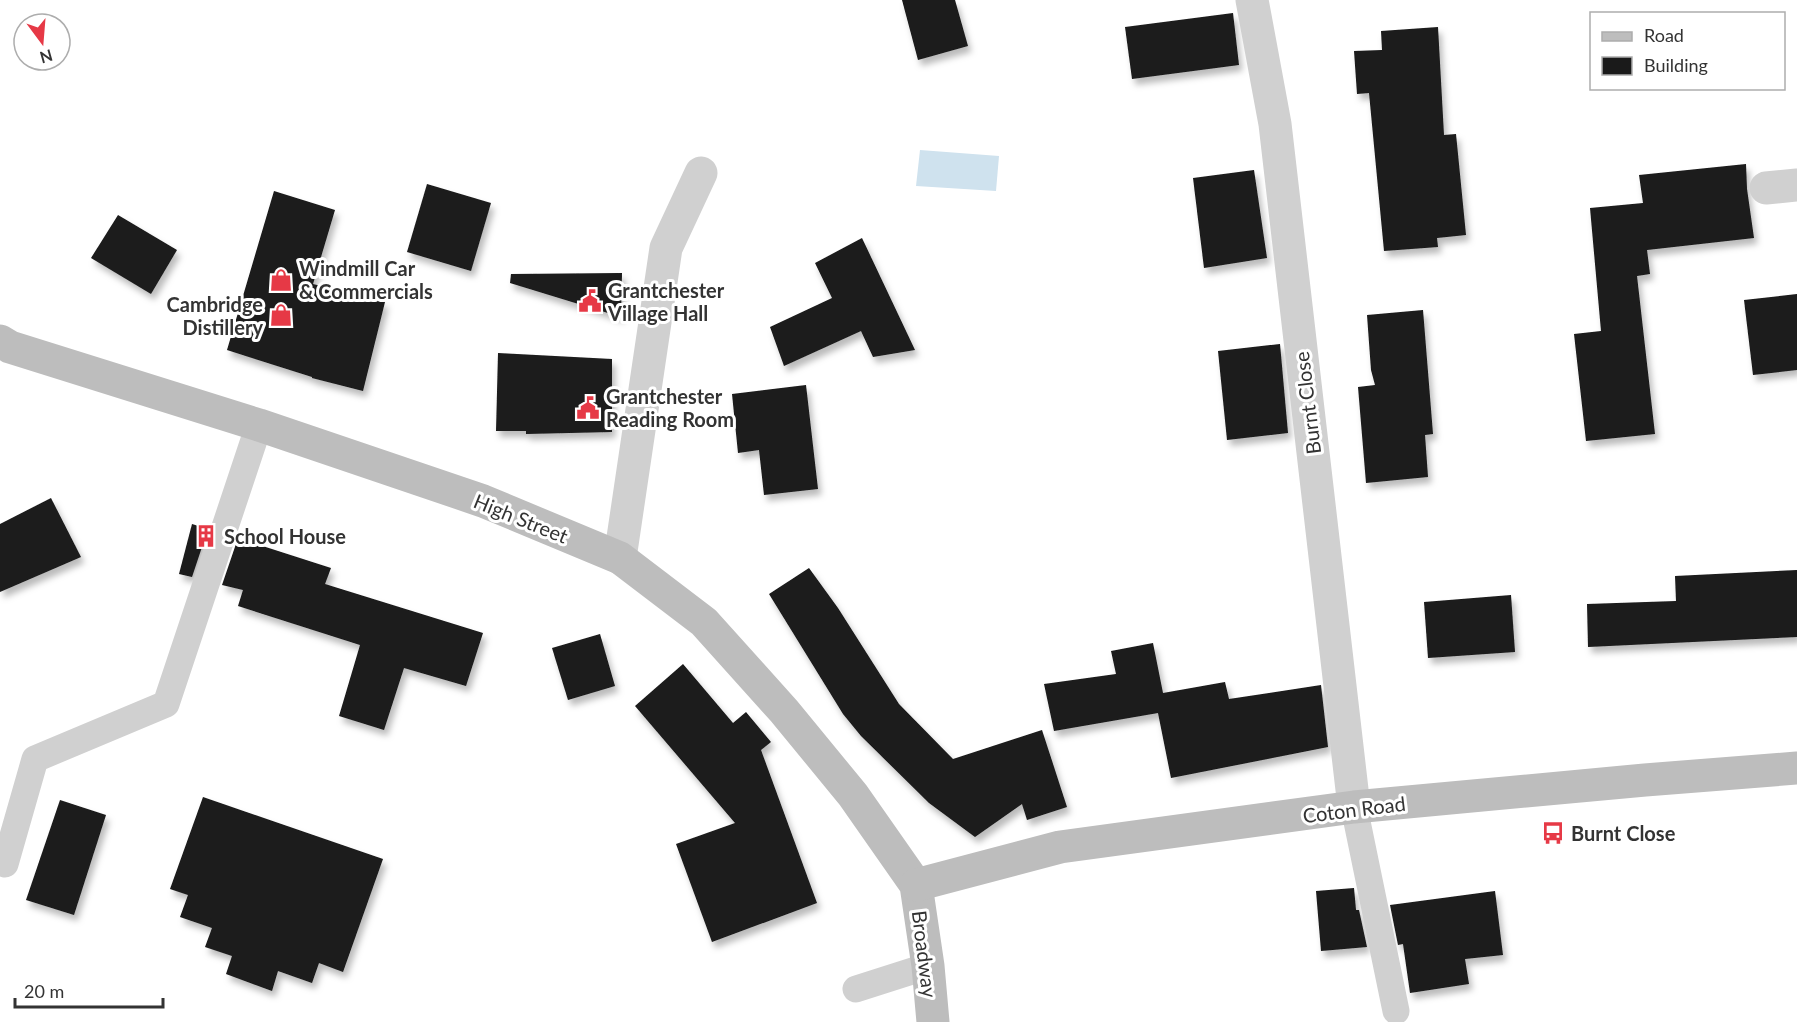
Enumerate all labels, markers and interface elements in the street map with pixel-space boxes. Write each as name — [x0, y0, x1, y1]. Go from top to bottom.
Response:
north arrow — [12, 12, 72, 72]
legend — [1590, 12, 1785, 90]
text: Road — [1644, 24, 1684, 46]
text: N — [38, 46, 55, 68]
text: Building — [1644, 54, 1708, 76]
place label: Windmill Car & Commercials — [299, 256, 433, 303]
shop icon: Windmill Car & Commercials — [268, 267, 294, 293]
place label: Grantchester Village Hall — [607, 278, 725, 325]
public building icon: Grantchester Village Hall — [577, 288, 603, 314]
place label: Cambridge Distillery — [167, 292, 263, 339]
shop icon: Cambridge Distillery — [268, 302, 294, 328]
street label: Burnt Close — [1289, 350, 1325, 456]
place label: Grantchester Reading Room — [606, 384, 734, 431]
public building icon: Grantchester Reading Room — [575, 395, 601, 421]
street label: High Street — [470, 488, 572, 548]
building icon: School House — [193, 523, 219, 549]
place label: School House — [224, 524, 346, 548]
street label: Coton Road — [1301, 791, 1407, 827]
bus stop icon: Burnt Close — [1540, 820, 1566, 846]
place label: Burnt Close — [1571, 821, 1676, 845]
street label: Broadway — [908, 909, 942, 1000]
scale bar — [15, 971, 164, 1009]
text: 20 m — [24, 980, 64, 1002]

